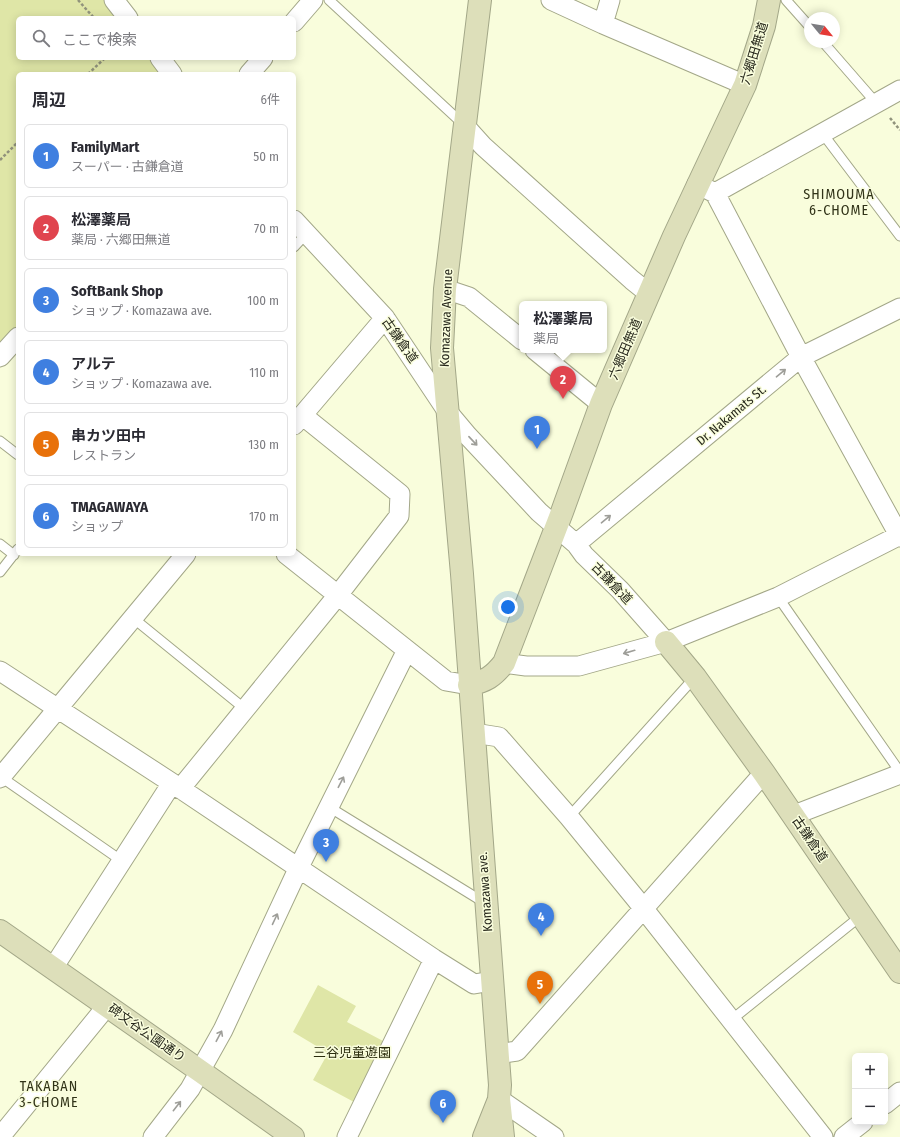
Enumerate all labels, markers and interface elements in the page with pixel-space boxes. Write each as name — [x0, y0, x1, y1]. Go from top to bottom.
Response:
north arrow — [804, 12, 840, 48]
search box — [16, 16, 296, 60]
street label: 六郷田無道 — [737, 20, 771, 86]
icon: search — [30, 27, 52, 49]
text: ここで検索 — [62, 31, 137, 49]
text: 周辺 — [32, 90, 66, 111]
text: 6件 — [261, 92, 280, 107]
text: FamilyMart — [71, 138, 140, 156]
text: 1 — [43, 149, 49, 164]
text: 50 m — [253, 149, 279, 164]
text: スーパー · 古鎌倉道 — [71, 159, 184, 174]
district label: SHIMOUMA 6-CHOME — [803, 186, 875, 219]
text: 松澤薬局 — [71, 211, 131, 229]
text: 2 — [43, 221, 49, 236]
text: 70 m — [254, 221, 279, 236]
text: 薬局 · 六郷田無道 — [71, 232, 171, 247]
street label: Komazawa Avenue — [437, 269, 455, 367]
text: SoftBank Shop — [71, 282, 163, 300]
text: 3 — [43, 293, 49, 308]
text: 100 m — [247, 293, 279, 308]
popup — [519, 301, 607, 353]
text: ショップ · Komazawa ave. — [71, 303, 212, 318]
text: 松澤薬局 — [533, 310, 593, 328]
street label: 古鎌倉道 — [379, 314, 421, 366]
street label: 六郷田無道 — [605, 316, 645, 382]
text: 薬局 — [533, 331, 559, 346]
text: アルテ — [71, 355, 116, 373]
text: 4 — [43, 365, 49, 380]
text: 110 m — [249, 365, 279, 380]
pin: 2 — [550, 366, 576, 399]
one-way arrow — [776, 369, 787, 378]
text: ショップ · Komazawa ave. — [71, 376, 212, 391]
street label: Dr. Nakamats St. — [693, 381, 769, 448]
pin: 1 — [524, 416, 550, 449]
text: 串カツ田中 — [71, 427, 146, 445]
one-way arrow — [468, 436, 478, 446]
text: 5 — [43, 437, 49, 452]
text: 130 m — [248, 437, 279, 452]
text: レストラン — [71, 448, 136, 463]
text: TMAGAWAYA — [71, 498, 148, 516]
text: 6 — [43, 509, 49, 524]
text: 170 m — [249, 509, 279, 524]
one-way arrow — [601, 515, 612, 524]
text: ショップ — [71, 519, 123, 534]
street label: 古鎌倉道 — [589, 559, 635, 607]
your location — [498, 597, 518, 617]
one-way arrow — [622, 649, 635, 656]
one-way arrow — [338, 776, 345, 788]
street label: 古鎌倉道 — [789, 813, 831, 865]
pin: 3 — [313, 829, 339, 862]
street label: Komazawa ave. — [475, 851, 495, 932]
pin: 4 — [528, 903, 554, 936]
one-way arrow — [272, 913, 279, 925]
pin: 5 — [527, 971, 553, 1004]
street label: 碑文谷公園通り — [105, 1001, 189, 1065]
one-way arrow — [216, 1031, 223, 1043]
park label: 三谷児童遊園 — [313, 1045, 391, 1060]
map controls — [852, 1053, 888, 1125]
button: + — [852, 1053, 888, 1089]
district label: TAKABAN 3-CHOME — [19, 1078, 79, 1111]
button: − — [852, 1089, 888, 1125]
pin: 6 — [430, 1090, 456, 1123]
one-way arrow — [173, 1101, 181, 1112]

